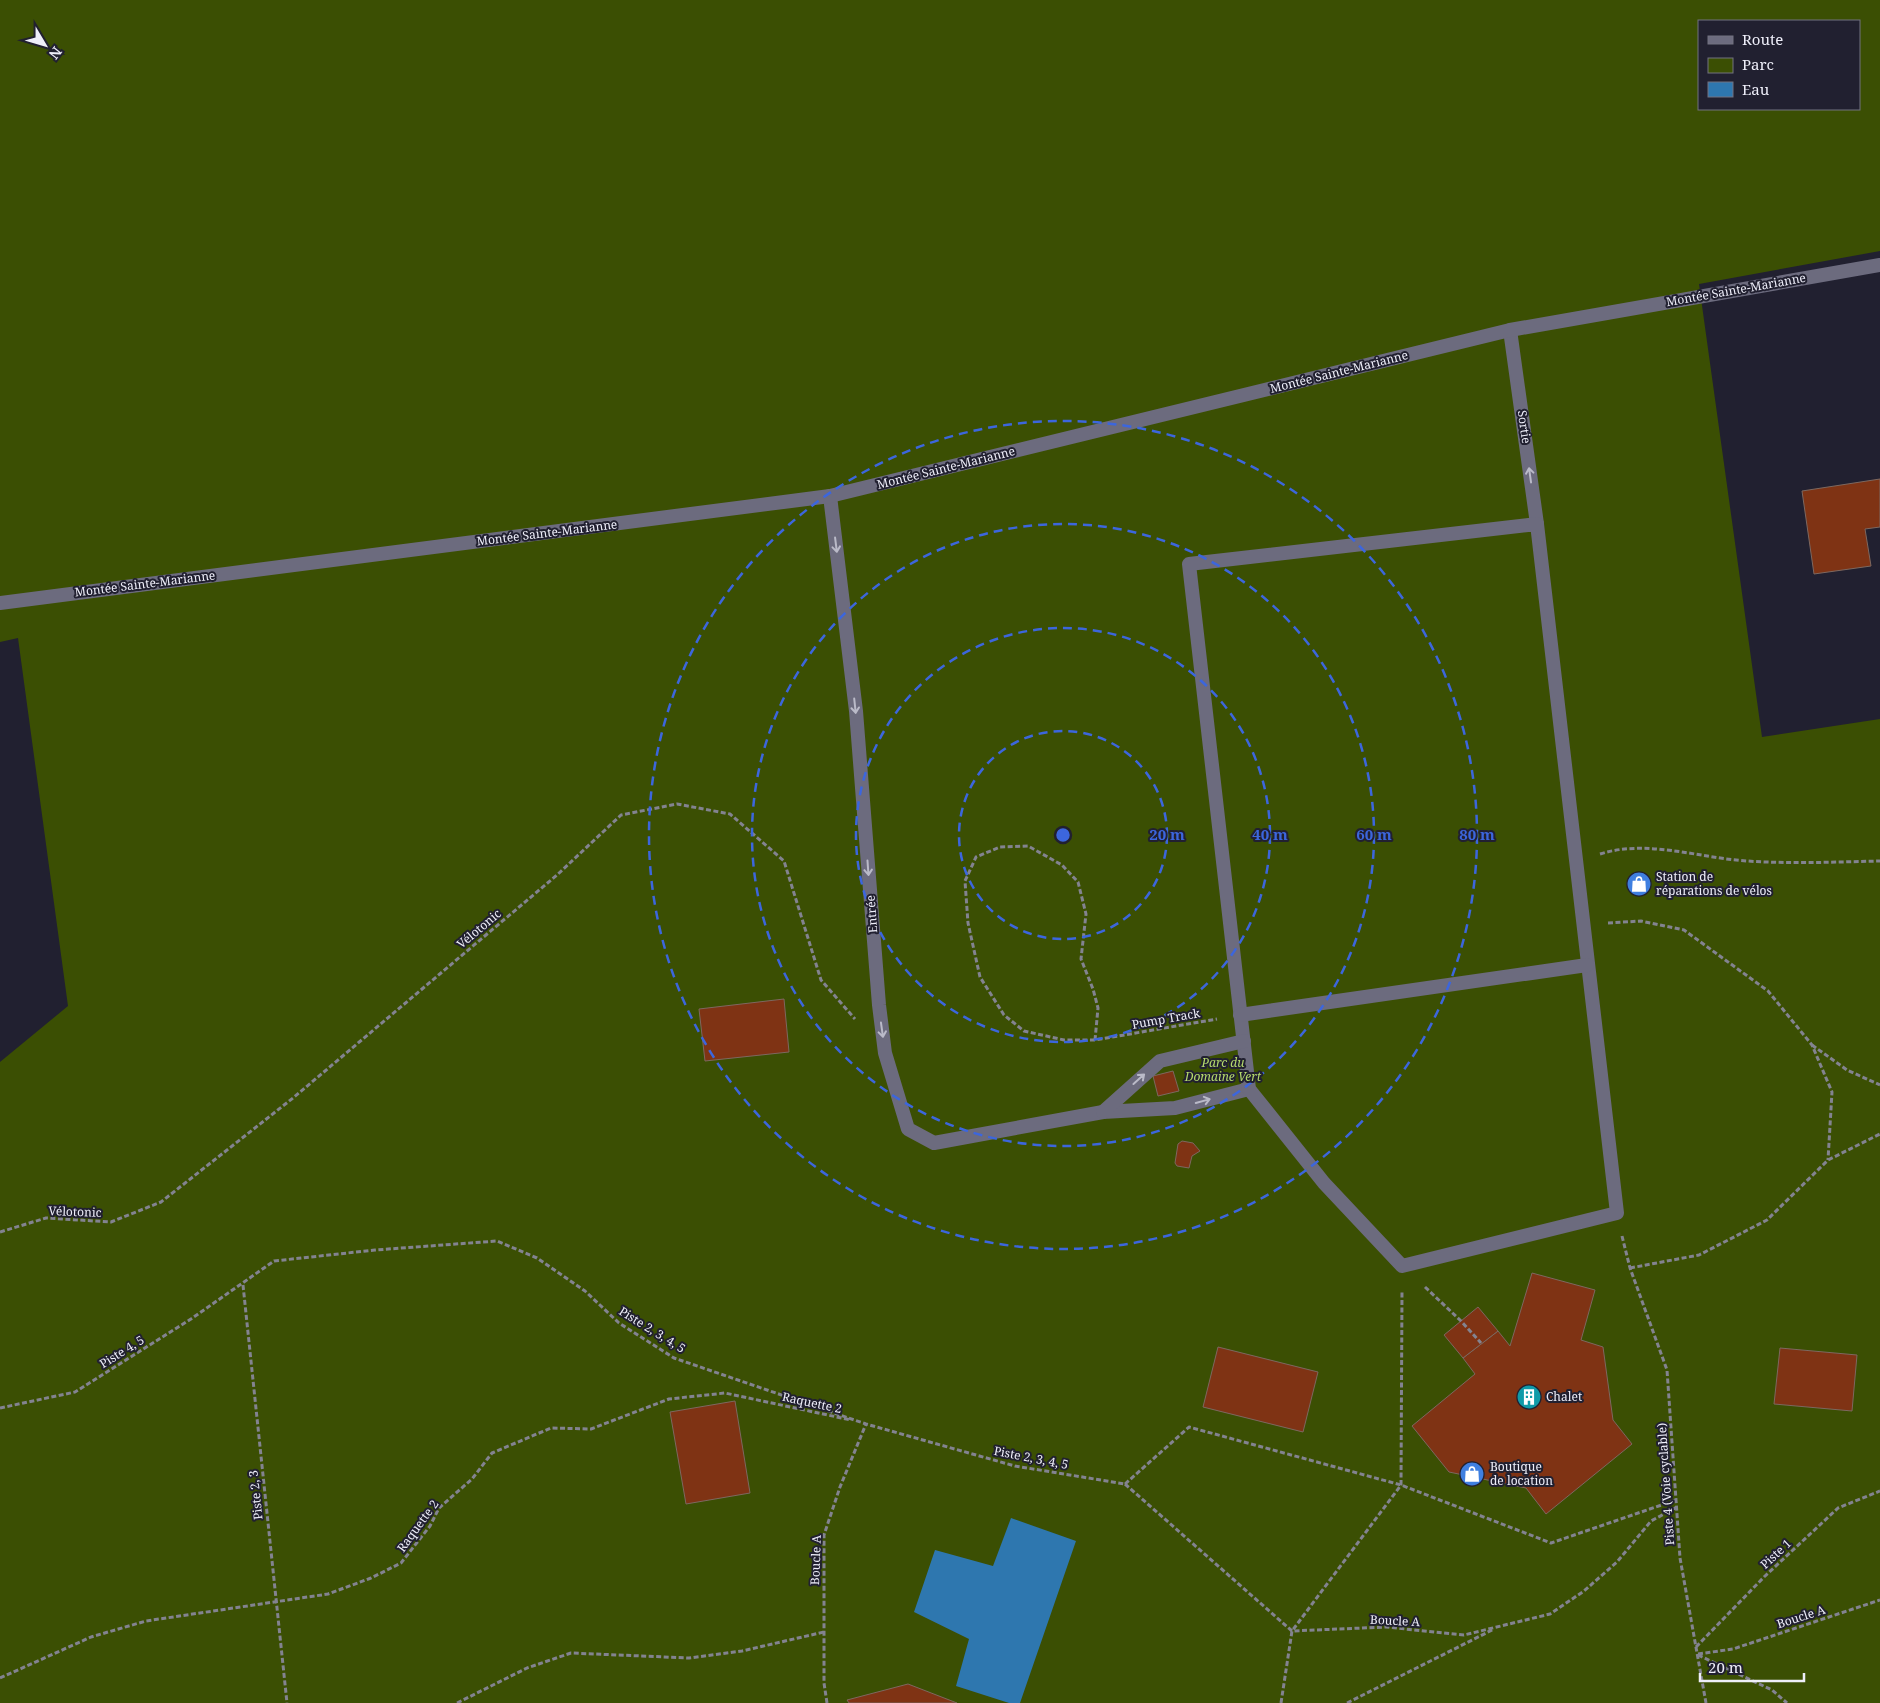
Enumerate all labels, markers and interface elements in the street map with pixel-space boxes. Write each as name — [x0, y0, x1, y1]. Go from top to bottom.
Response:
north arrow — [20, 20, 70, 70]
legend — [1698, 20, 1860, 110]
text: Route — [1742, 29, 1783, 49]
text: N — [45, 43, 67, 64]
text: Parc — [1742, 54, 1774, 74]
text: Eau — [1742, 79, 1770, 99]
street label: Montée Sainte-Marianne — [1665, 269, 1807, 310]
street label: Montée Sainte-Marianne — [1268, 346, 1410, 397]
street label: Sortie — [1514, 409, 1535, 445]
street label: Montée Sainte-Marianne — [875, 442, 1017, 493]
one-way arrow — [1525, 468, 1535, 484]
street label: Montée Sainte-Marianne — [476, 515, 618, 550]
one-way arrow — [831, 536, 841, 552]
street label: Montée Sainte-Marianne — [74, 566, 216, 601]
one-way arrow — [850, 698, 860, 714]
text: 20 m — [1149, 824, 1185, 844]
text: 40 m — [1252, 824, 1288, 844]
text: 60 m — [1356, 824, 1392, 844]
text: 80 m — [1459, 824, 1495, 844]
centre of rings — [1054, 826, 1072, 844]
one-way arrow — [863, 860, 873, 876]
place label: Station de réparations de vélos — [1656, 868, 1772, 899]
shop icon: Station de réparations de vélos — [1626, 871, 1652, 897]
street label: Entrée — [862, 895, 881, 934]
street label: Vélotonic — [453, 905, 505, 952]
street label: Pump Track — [1130, 1004, 1202, 1033]
one-way arrow — [877, 1022, 887, 1038]
park label: Parc du Domaine Vert — [1184, 1054, 1262, 1085]
one-way arrow — [1133, 1073, 1146, 1085]
one-way arrow — [1195, 1095, 1211, 1105]
street label: Vélotonic — [48, 1202, 102, 1221]
street label: Piste 2, 3, 4, 5 — [616, 1302, 689, 1357]
street label: Piste 4, 5 — [96, 1331, 147, 1372]
building icon: Chalet — [1516, 1384, 1542, 1410]
street label: Raquette 2 — [781, 1388, 844, 1417]
place label: Chalet — [1546, 1388, 1582, 1405]
street label: Piste 4 (Voie cyclable) — [1653, 1422, 1678, 1546]
street label: Piste 2, 3, 4, 5 — [992, 1442, 1070, 1473]
place label: Boutique de location — [1490, 1458, 1553, 1489]
shop icon: Boutique de location — [1459, 1461, 1485, 1487]
street label: Piste 2, 3 — [244, 1469, 267, 1521]
street label: Raquette 2 — [393, 1496, 442, 1555]
street label: Boucle A — [806, 1534, 825, 1585]
street label: Piste 1 — [1756, 1535, 1795, 1572]
street label: Boucle A — [1774, 1601, 1828, 1632]
street label: Boucle A — [1370, 1611, 1421, 1630]
scale bar — [1700, 1650, 1804, 1682]
text: 20 m — [1708, 1657, 1743, 1677]

